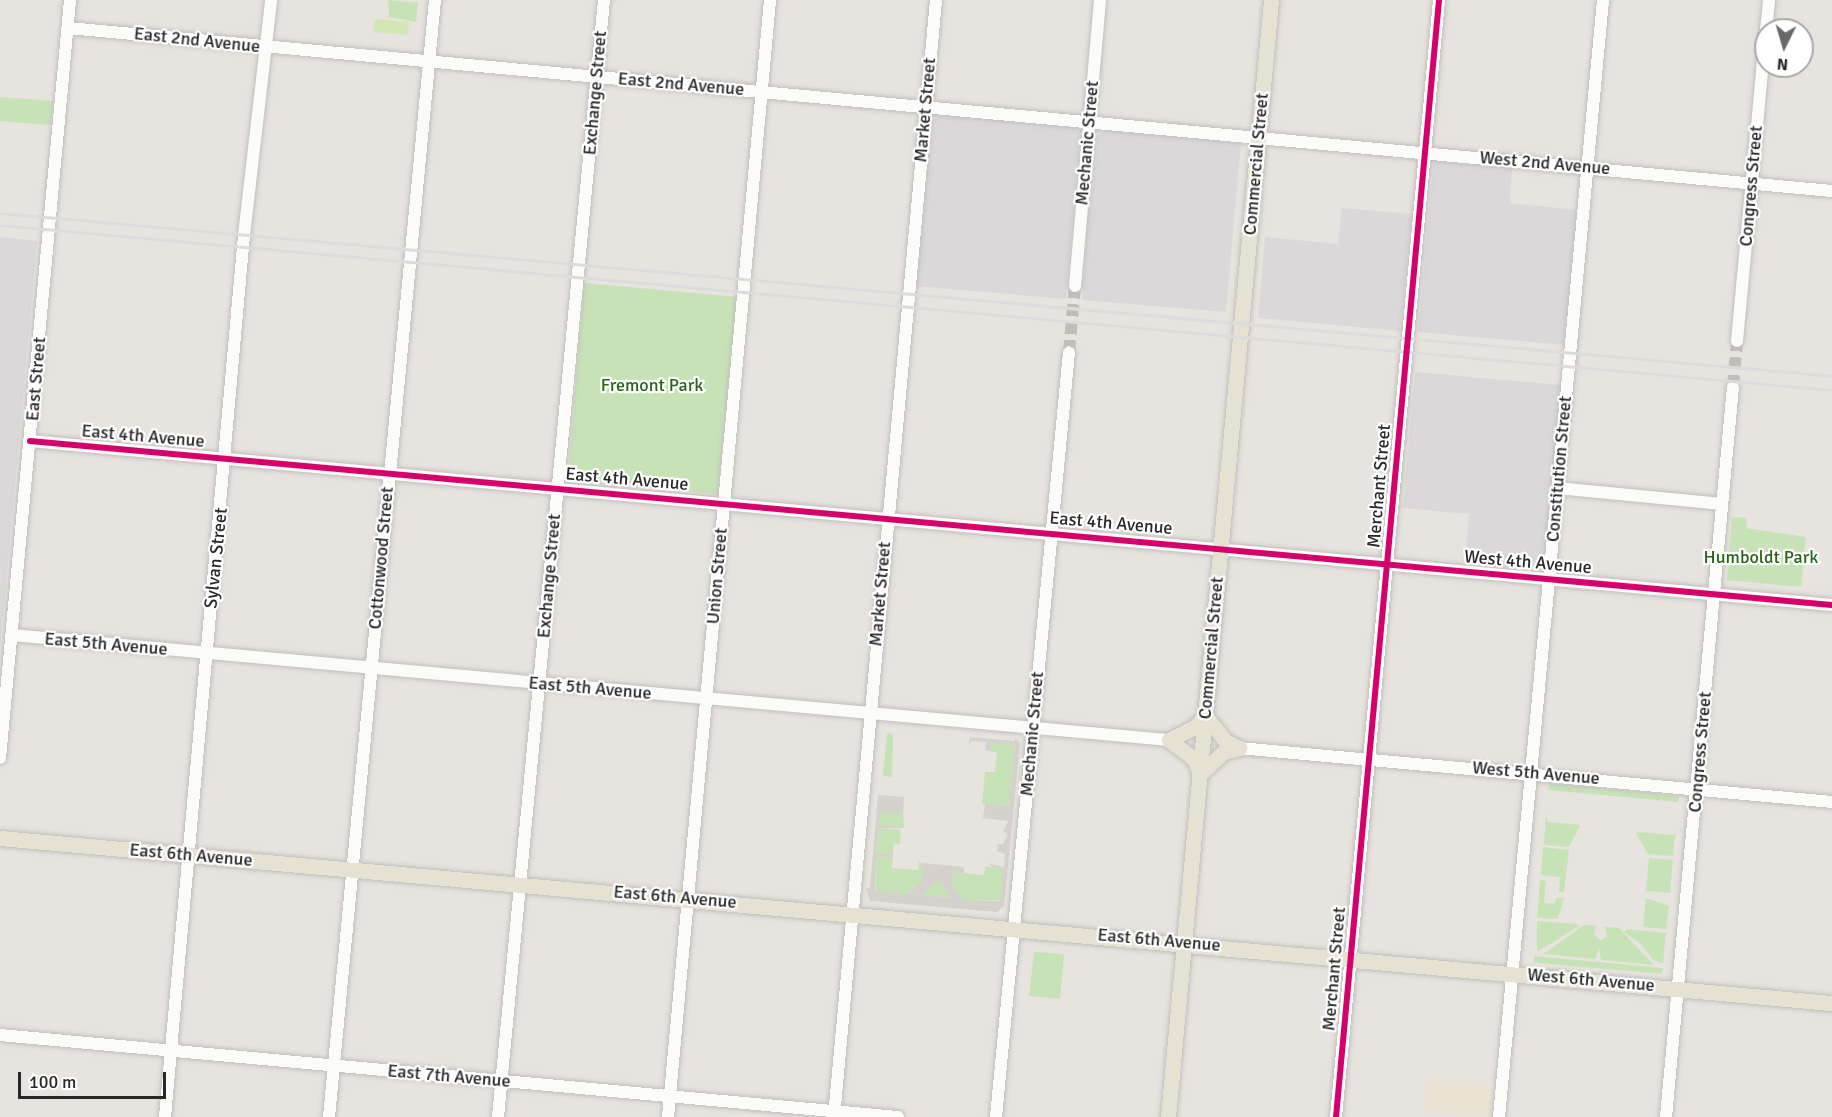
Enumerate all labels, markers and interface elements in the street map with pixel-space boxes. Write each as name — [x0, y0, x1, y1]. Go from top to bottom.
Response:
north arrow — [1754, 18, 1814, 78]
street label: East 2nd Avenue — [133, 23, 261, 57]
street label: Exchange Street — [579, 30, 611, 156]
text: N — [1776, 53, 1789, 74]
street label: Market Street — [910, 57, 940, 163]
street label: East 2nd Avenue — [617, 68, 745, 100]
street label: Mechanic Street — [1071, 80, 1103, 206]
street label: Commercial Street — [1239, 92, 1273, 236]
street label: Congress Street — [1735, 125, 1767, 247]
street label: West 2nd Avenue — [1479, 147, 1611, 179]
street label: East Street — [22, 336, 50, 422]
park label: Fremont Park — [601, 374, 703, 396]
street label: Constitution Street — [1542, 395, 1576, 543]
street label: East 4th Avenue — [81, 420, 205, 452]
street label: Merchant Street — [1363, 423, 1395, 549]
street label: East 4th Avenue — [565, 463, 689, 495]
street label: Cottonwood Street — [364, 486, 398, 630]
street label: Sylvan Street — [200, 507, 232, 609]
street label: East 4th Avenue — [1049, 507, 1173, 539]
street label: Exchange Street — [533, 513, 565, 639]
street label: Union Street — [702, 527, 732, 625]
street label: Market Street — [865, 541, 895, 647]
street label: West 4th Avenue — [1463, 546, 1593, 578]
park label: Humboldt Park — [1704, 546, 1818, 568]
street label: Commercial Street — [1194, 576, 1228, 720]
street label: East 5th Avenue — [44, 628, 168, 660]
street label: Mechanic Street — [1016, 671, 1048, 797]
street label: East 5th Avenue — [528, 672, 652, 704]
street label: Congress Street — [1684, 691, 1716, 813]
street label: West 5th Avenue — [1471, 757, 1601, 789]
street label: East 6th Avenue — [129, 839, 253, 871]
street label: East 6th Avenue — [613, 881, 737, 913]
street label: Merchant Street — [1318, 906, 1350, 1032]
street label: East 6th Avenue — [1097, 924, 1221, 956]
street label: West 6th Avenue — [1526, 964, 1656, 996]
scale bar — [21, 1060, 170, 1098]
street label: East 7th Avenue — [387, 1060, 511, 1092]
text: 100 m — [29, 1071, 76, 1093]

